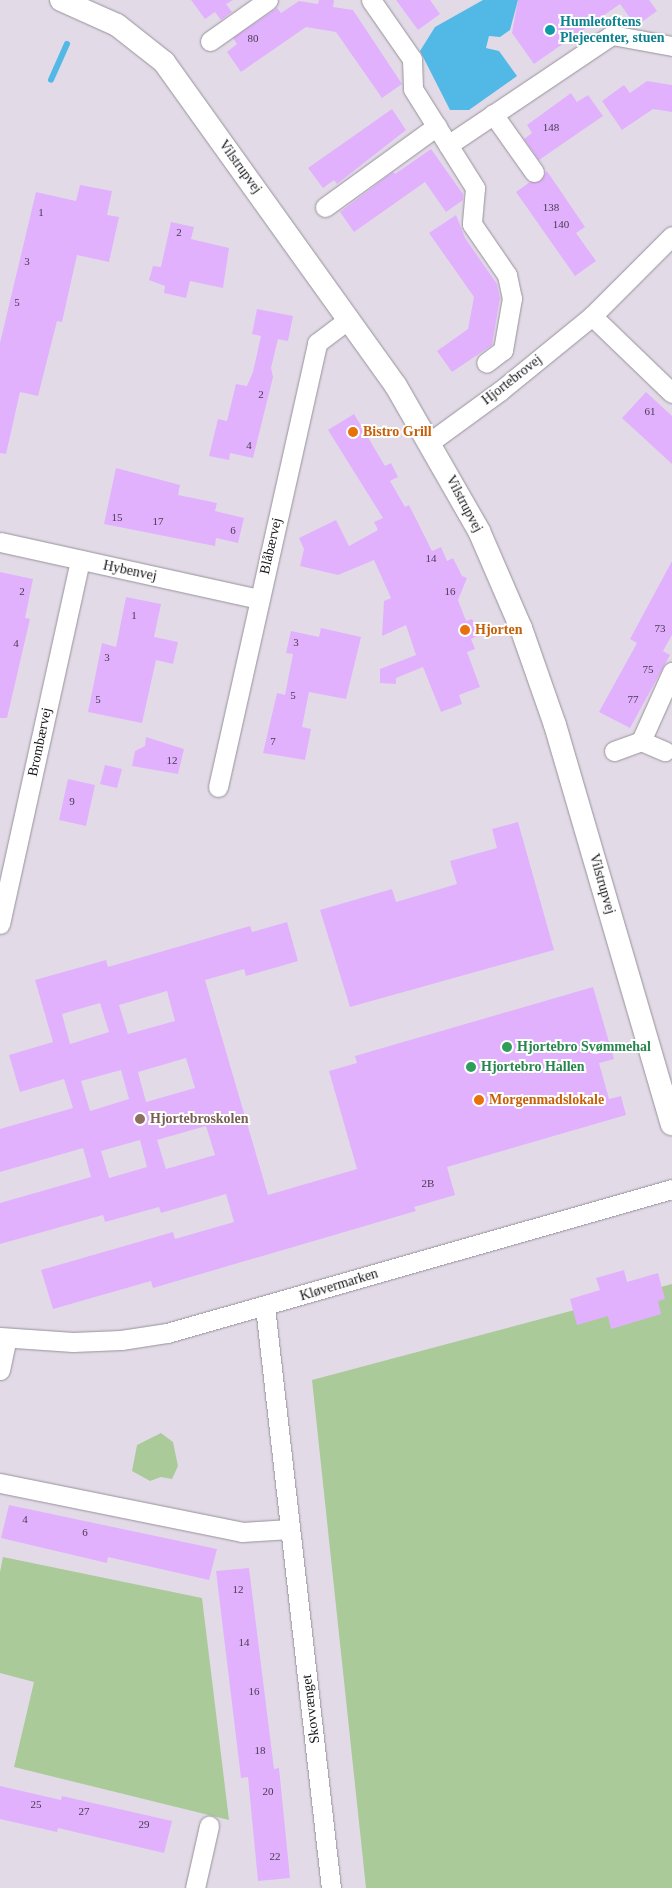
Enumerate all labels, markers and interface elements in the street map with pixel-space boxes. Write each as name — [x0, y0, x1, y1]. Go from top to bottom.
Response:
place label: Humletoftens Plejecenter, stuen — [560, 14, 664, 46]
marker: Humletoftens Plejecenter, stuen — [544, 24, 556, 36]
house number: 80 — [248, 31, 258, 45]
house number: 148 — [543, 120, 559, 134]
street label: Vilstrupvej — [215, 137, 265, 197]
house number: 138 — [543, 200, 559, 214]
house number: 1 — [38, 205, 44, 219]
house number: 140 — [553, 217, 569, 231]
house number: 2 — [176, 225, 182, 239]
house number: 3 — [24, 254, 30, 268]
house number: 5 — [14, 295, 20, 309]
street label: Hjortebrovej — [479, 351, 545, 409]
house number: 2 — [258, 387, 264, 401]
house number: 61 — [644, 404, 656, 418]
place label: Bistro Grill — [363, 424, 432, 440]
marker: Bistro Grill — [347, 426, 359, 438]
house number: 4 — [246, 438, 252, 452]
street label: Vilstrupvej — [442, 473, 486, 535]
house number: 15 — [111, 510, 122, 524]
house number: 17 — [152, 514, 164, 528]
street label: Blåbærvej — [256, 516, 286, 576]
house number: 6 — [230, 523, 236, 537]
house number: 14 — [426, 551, 436, 565]
street label: Hybenvej — [102, 557, 158, 585]
house number: 2 — [19, 584, 25, 598]
house number: 16 — [444, 584, 456, 598]
house number: 1 — [131, 608, 137, 622]
house number: 73 — [654, 621, 666, 635]
place label: Hjorten — [475, 622, 522, 638]
marker: Hjorten — [459, 624, 471, 636]
house number: 3 — [293, 635, 299, 649]
house number: 4 — [13, 636, 19, 650]
house number: 3 — [104, 650, 110, 664]
house number: 75 — [642, 662, 654, 676]
house number: 5 — [290, 688, 296, 702]
house number: 5 — [95, 692, 101, 706]
house number: 77 — [628, 692, 638, 706]
street label: Brombærvej — [25, 706, 55, 778]
house number: 7 — [270, 734, 276, 748]
house number: 12 — [166, 753, 178, 767]
house number: 9 — [69, 794, 75, 808]
street label: Vilstrupvej — [585, 852, 619, 916]
place label: Hjortebro Svømmehal — [517, 1039, 651, 1055]
marker: Hjortebro Svømmehal — [501, 1041, 513, 1053]
place label: Hjortebro Hallen — [481, 1059, 585, 1075]
marker: Hjortebro Hallen — [465, 1061, 477, 1073]
place label: Morgenmadslokale — [489, 1092, 604, 1108]
marker: Morgenmadslokale — [473, 1094, 485, 1106]
place label: Hjortebroskolen — [150, 1111, 249, 1127]
marker: Hjortebroskolen — [134, 1113, 146, 1125]
house number: 2B — [422, 1176, 434, 1190]
street label: Kløvermarken — [298, 1265, 380, 1305]
house number: 4 — [22, 1512, 28, 1526]
house number: 6 — [82, 1525, 88, 1539]
house number: 12 — [232, 1582, 244, 1596]
house number: 14 — [238, 1635, 250, 1649]
street label: Skovvænget — [298, 1674, 324, 1744]
house number: 16 — [248, 1684, 260, 1698]
house number: 18 — [254, 1743, 266, 1757]
house number: 20 — [262, 1784, 274, 1798]
house number: 25 — [30, 1797, 42, 1811]
house number: 27 — [78, 1804, 90, 1818]
house number: 29 — [138, 1817, 150, 1831]
house number: 22 — [270, 1849, 280, 1863]

